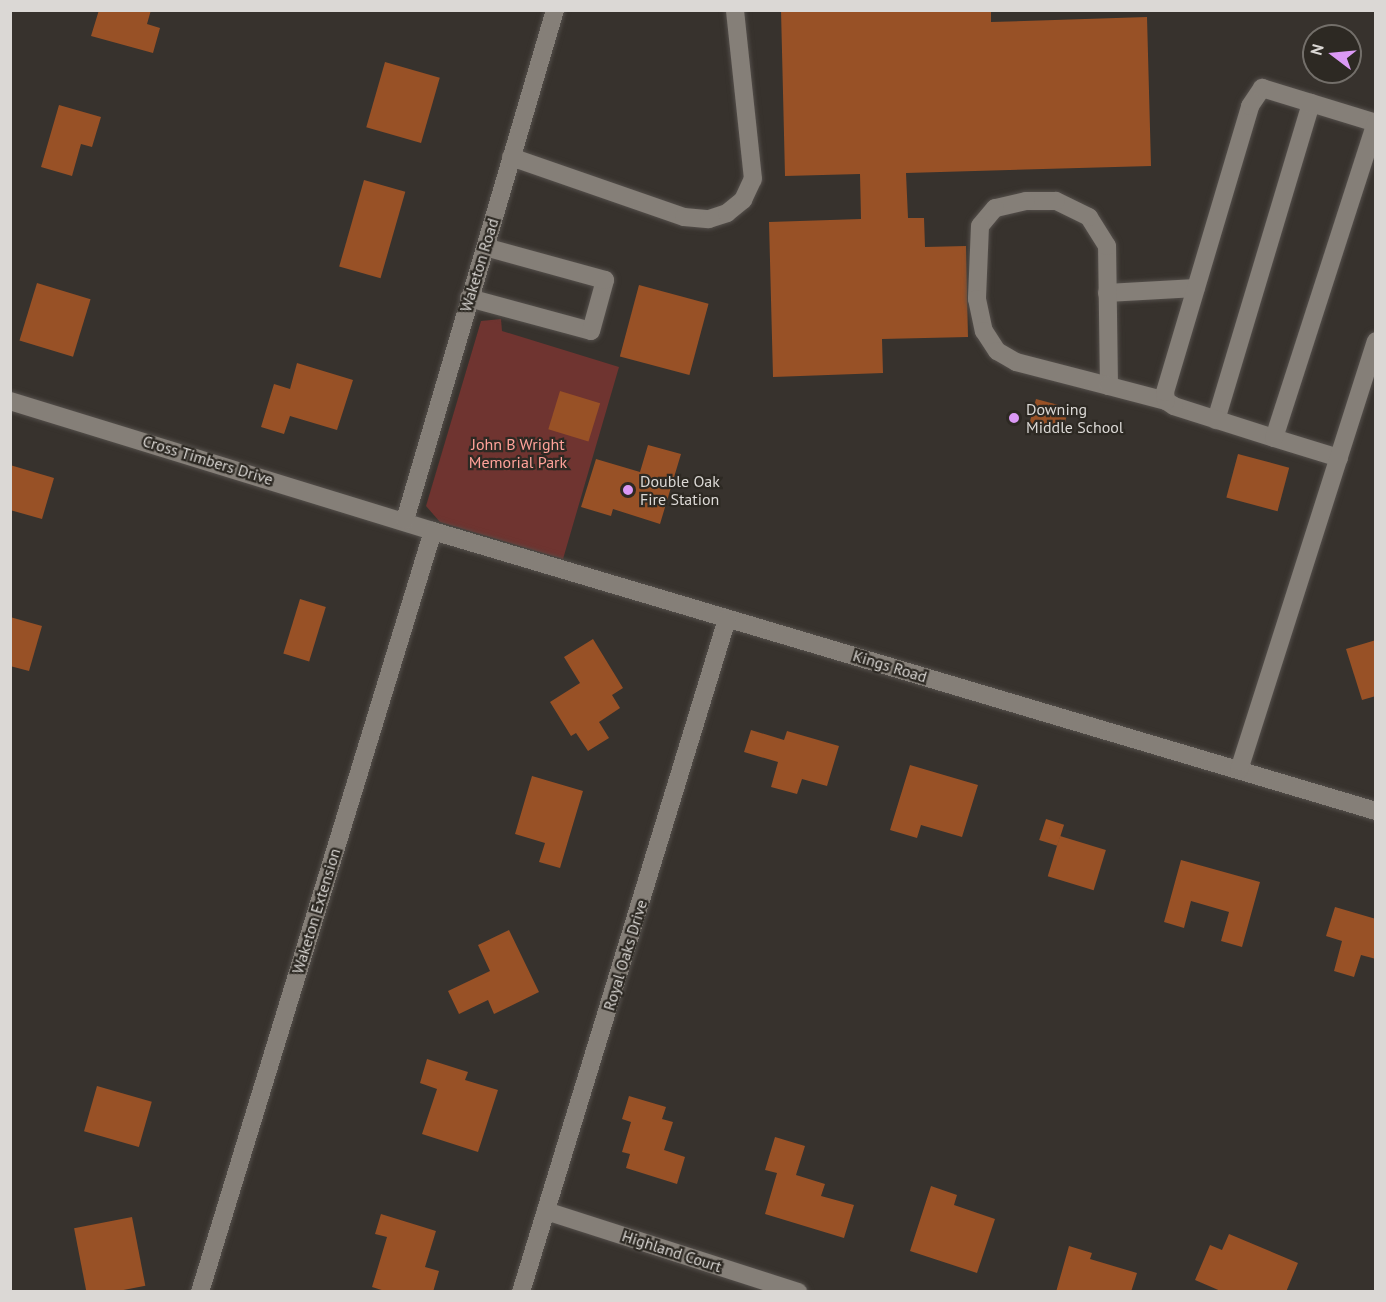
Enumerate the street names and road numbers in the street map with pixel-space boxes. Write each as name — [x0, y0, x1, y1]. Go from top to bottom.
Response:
street label: Waketon Road — [456, 216, 502, 314]
street label: Cross Timbers Drive — [140, 431, 276, 489]
street label: Kings Road — [851, 646, 929, 686]
street label: Waketon Extension — [288, 846, 344, 976]
street label: Royal Oaks Drive — [599, 897, 651, 1013]
street label: Highland Court — [620, 1226, 724, 1276]

